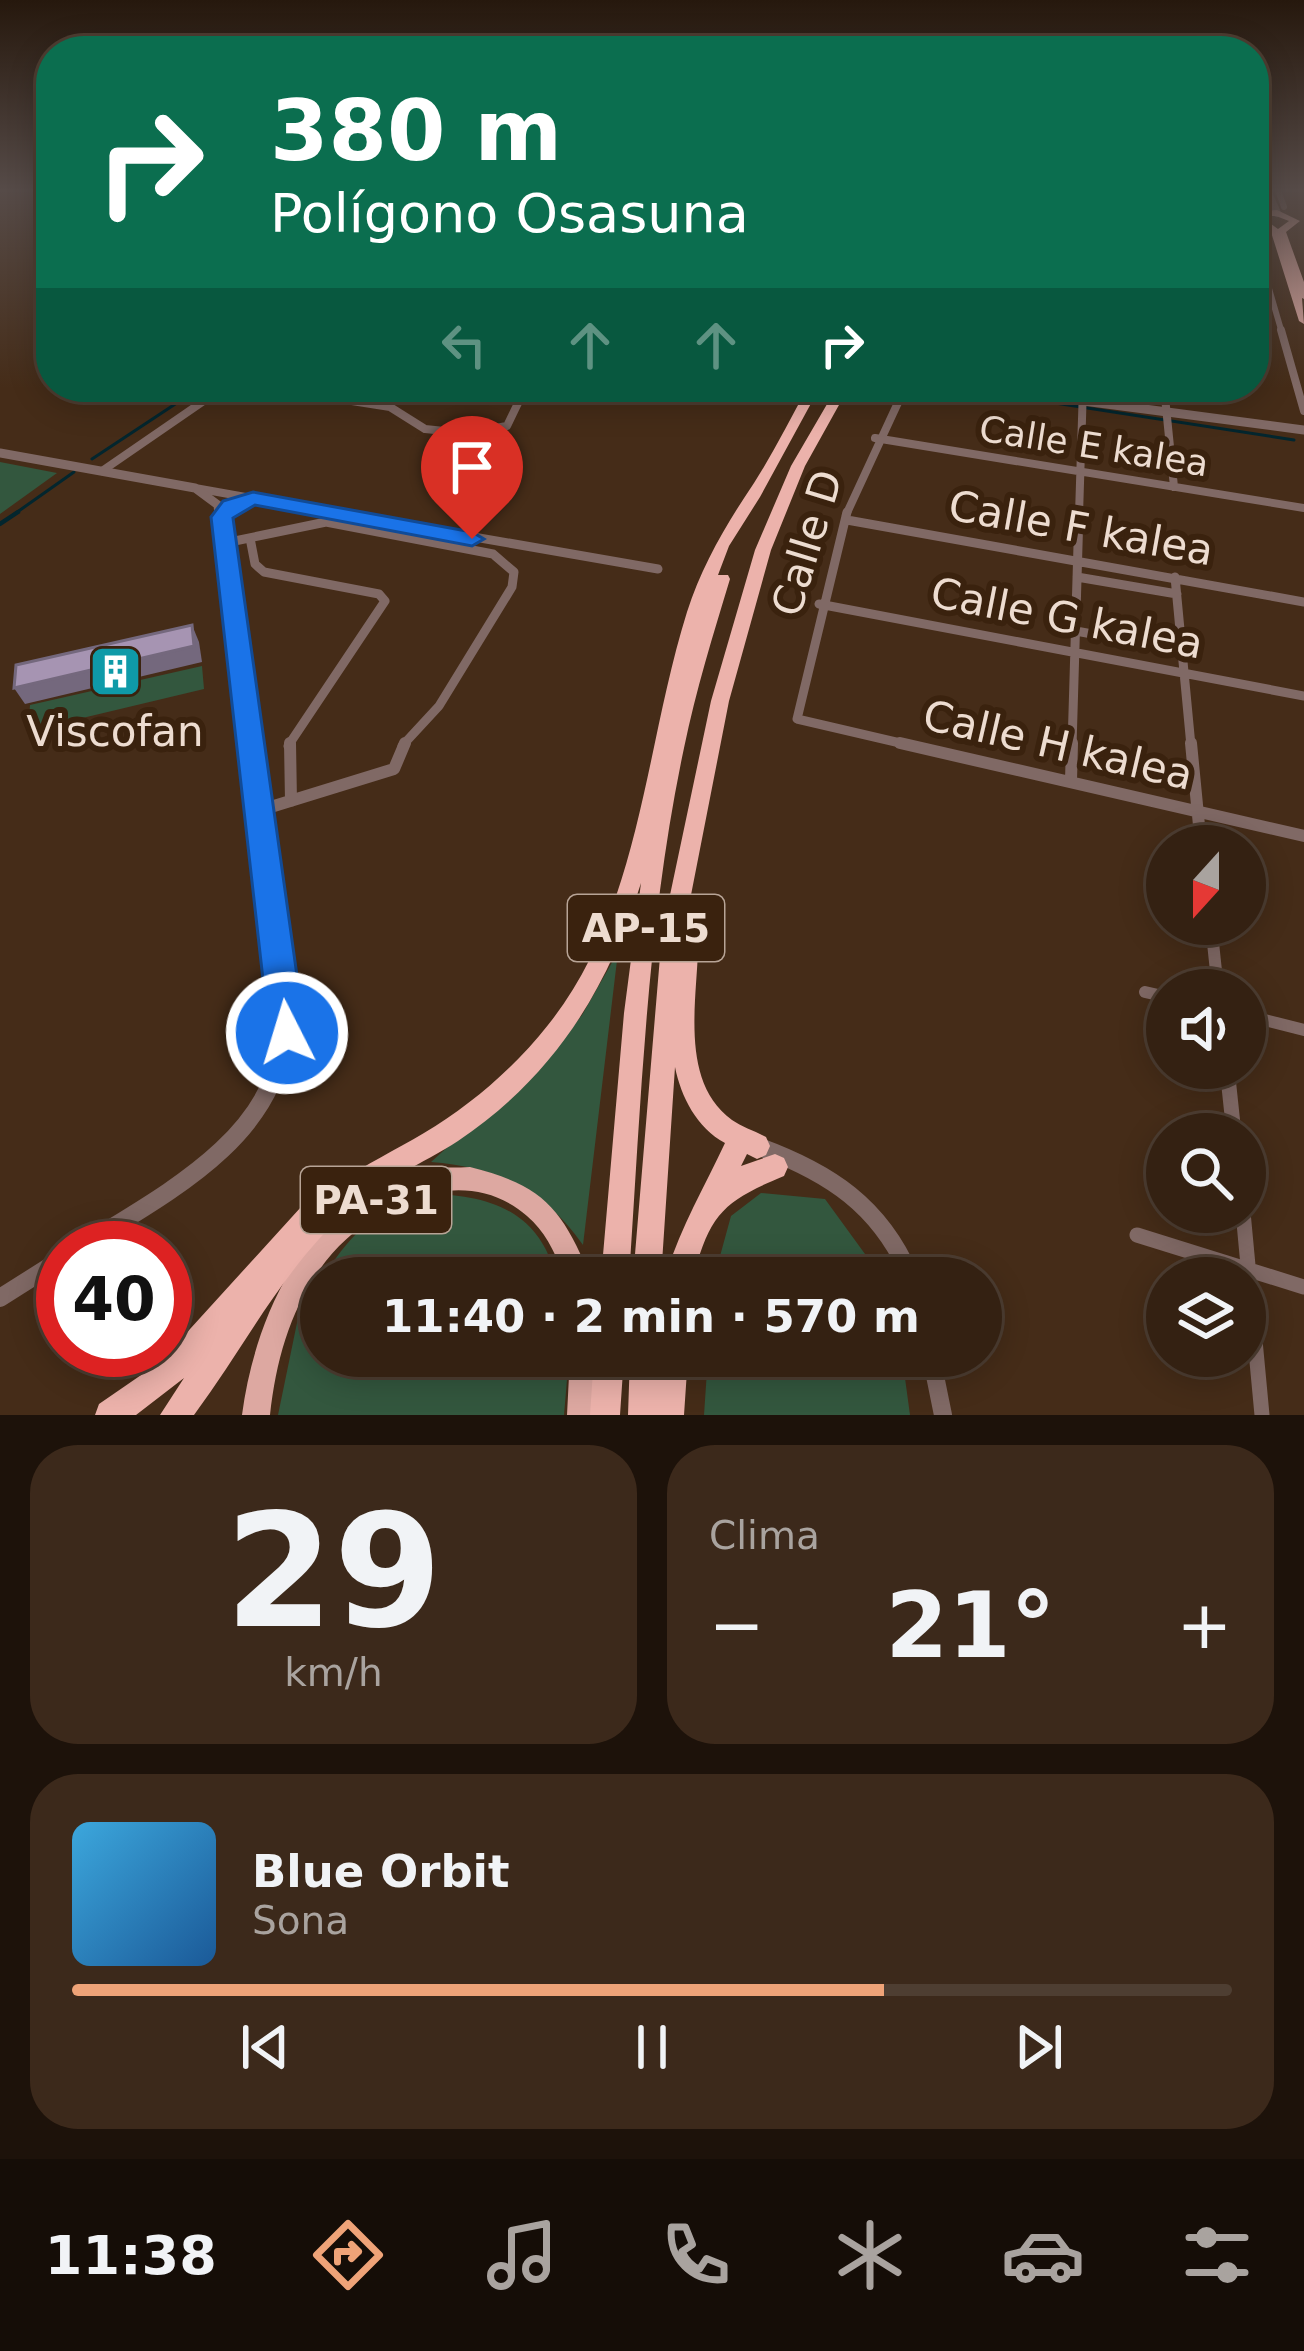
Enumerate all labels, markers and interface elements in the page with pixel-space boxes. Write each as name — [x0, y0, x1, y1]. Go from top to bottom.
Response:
text: 380 m — [270, 82, 562, 180]
icon: right — [72, 84, 228, 240]
text: Polígono Osasuna — [270, 182, 749, 245]
icon: left — [431, 312, 497, 378]
icon: ahead — [557, 312, 623, 378]
icon: ahead — [683, 312, 749, 378]
icon: right — [809, 312, 875, 378]
street label: Calle E kalea — [976, 408, 1212, 484]
pin — [421, 416, 523, 539]
icon: arrive — [439, 434, 505, 500]
street label: Calle D — [762, 464, 852, 622]
street label: Calle F kalea — [945, 481, 1217, 575]
street label: Calle G kalea — [927, 568, 1207, 668]
building icon: Viscofan — [87, 644, 143, 700]
street label: Calle H kalea — [918, 690, 1198, 800]
place label: Viscofan — [26, 707, 204, 756]
north arrow — [1146, 825, 1266, 945]
map controls — [1146, 825, 1266, 1377]
road number: AP-15 — [568, 895, 724, 961]
button: sound — [1146, 969, 1266, 1089]
position arrow — [224, 970, 350, 1096]
button: search — [1146, 1113, 1266, 1233]
road number: PA-31 — [301, 1167, 451, 1233]
speed limit sign: 40 — [36, 1221, 192, 1377]
button: layers — [1146, 1257, 1266, 1377]
text: 11:40 · 2 min · 570 m — [382, 1290, 920, 1343]
text: 29 — [225, 1481, 442, 1663]
text: Clima — [709, 1513, 820, 1558]
text: 21° — [885, 1573, 1056, 1678]
text: − — [709, 1587, 764, 1664]
text: + — [1177, 1587, 1232, 1664]
text: km/h — [284, 1650, 383, 1695]
text: Blue Orbit — [252, 1845, 510, 1898]
text: Sona — [252, 1898, 349, 1943]
icon: previous — [232, 2014, 298, 2080]
icon: pause — [619, 2014, 685, 2080]
icon: next — [1006, 2014, 1072, 2080]
icon: directions — [306, 2213, 390, 2297]
icon: music — [480, 2213, 564, 2297]
icon: phone — [654, 2213, 738, 2297]
icon: climate — [828, 2213, 912, 2297]
icon: car — [1001, 2213, 1085, 2297]
icon: filters — [1175, 2213, 1259, 2297]
text: 11:38 — [45, 2224, 217, 2287]

